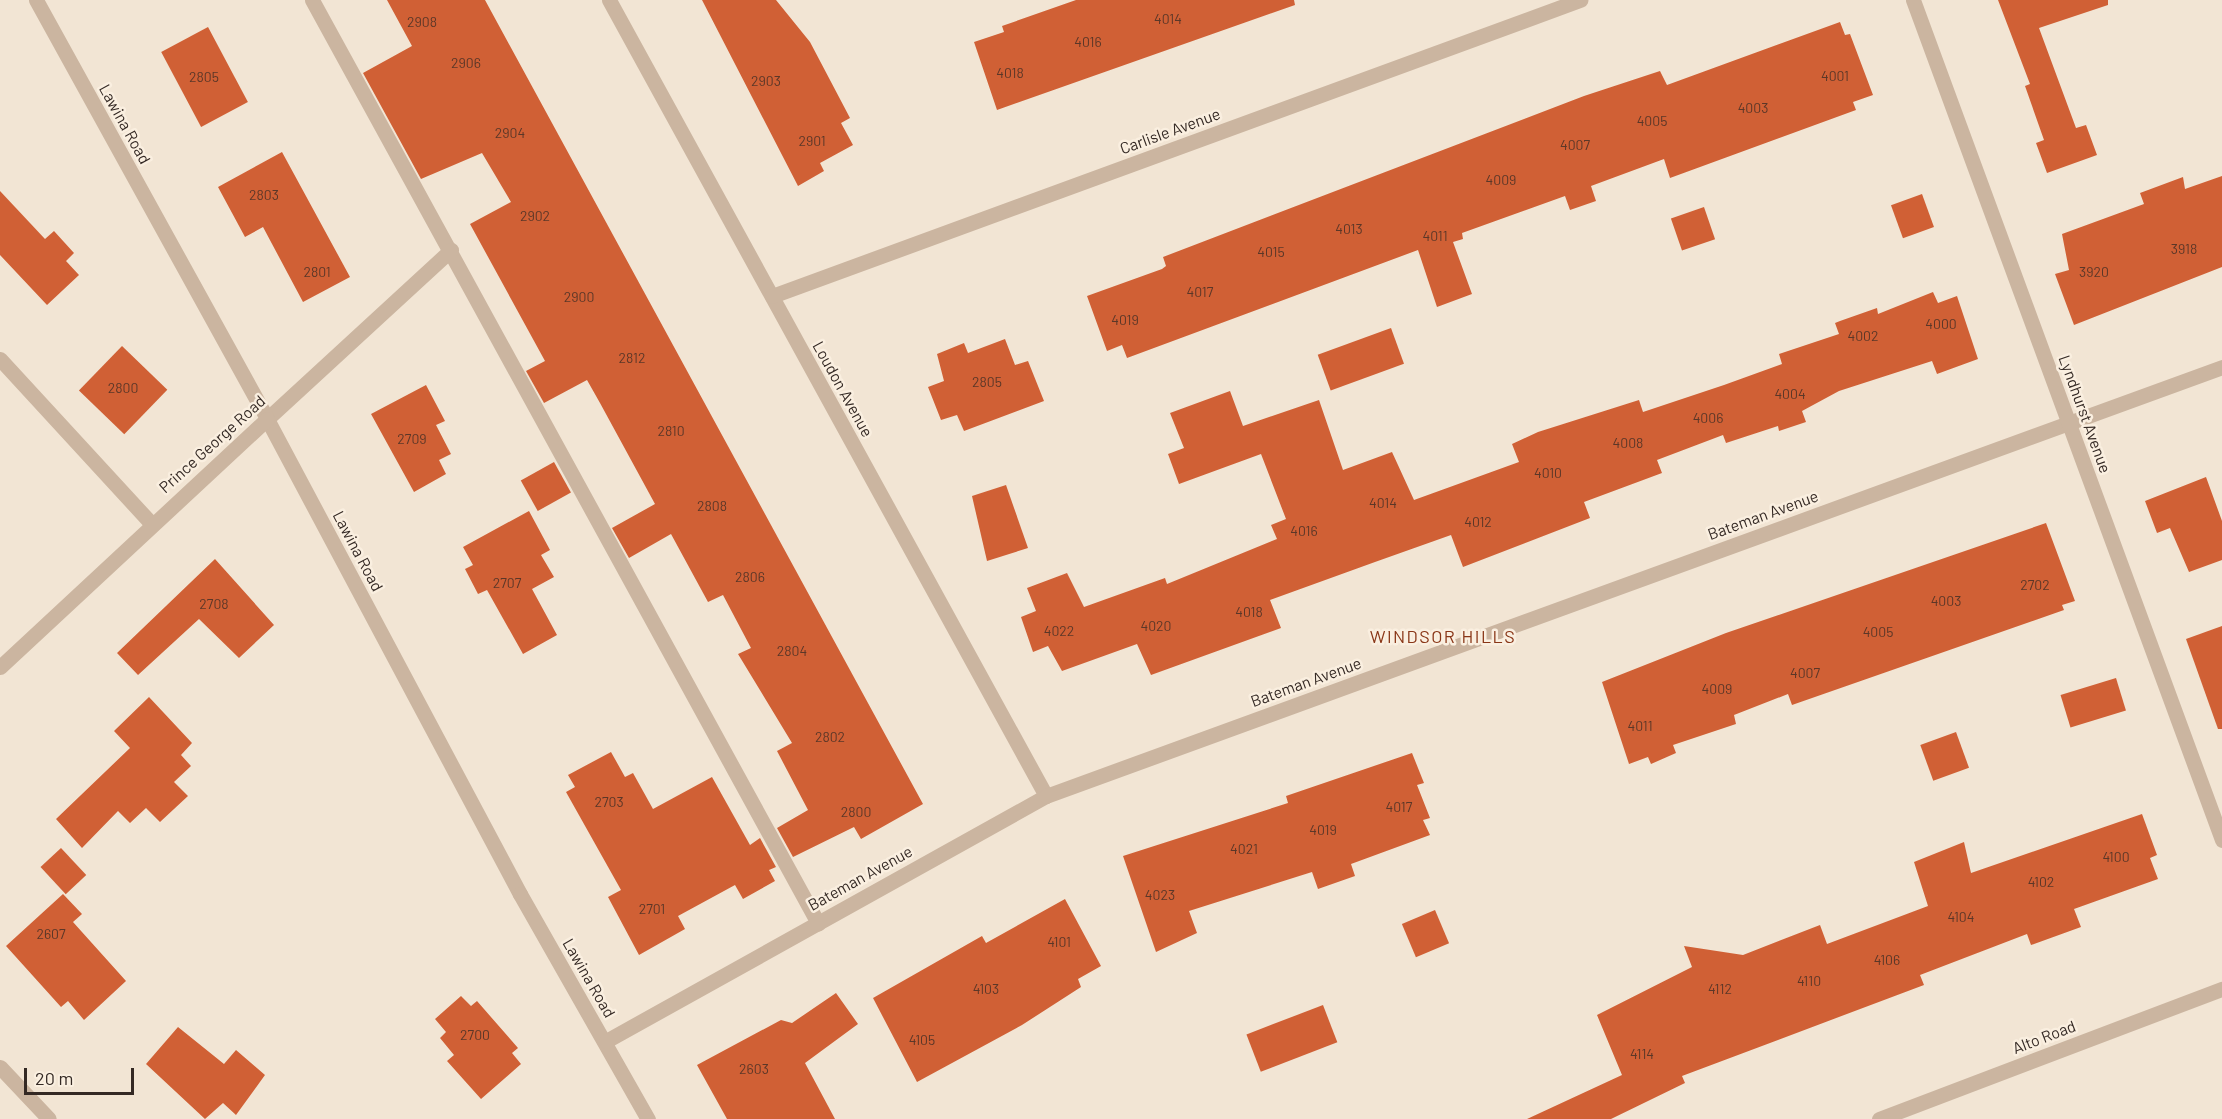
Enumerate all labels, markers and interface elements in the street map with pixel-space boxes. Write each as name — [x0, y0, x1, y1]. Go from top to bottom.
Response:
house number: 4014 — [1154, 11, 1182, 27]
house number: 2908 — [407, 14, 437, 30]
house number: 4016 — [1074, 34, 1102, 50]
house number: 2906 — [451, 55, 481, 71]
house number: 4018 — [996, 65, 1024, 81]
house number: 4001 — [1821, 68, 1849, 84]
house number: 2805 — [189, 69, 219, 85]
house number: 2903 — [751, 73, 781, 89]
street label: Lawina Road — [95, 81, 155, 167]
house number: 4003 — [1738, 100, 1768, 116]
street label: Carlisle Avenue — [1117, 104, 1223, 158]
house number: 4005 — [1637, 113, 1667, 129]
house number: 2904 — [495, 125, 525, 141]
house number: 2901 — [798, 133, 826, 149]
house number: 4007 — [1560, 137, 1590, 153]
house number: 4009 — [1486, 172, 1516, 188]
house number: 2803 — [249, 187, 279, 203]
house number: 2902 — [520, 208, 550, 224]
house number: 4013 — [1335, 221, 1363, 237]
house number: 4011 — [1422, 228, 1448, 244]
house number: 3918 — [2171, 241, 2197, 257]
house number: 4015 — [1257, 244, 1285, 260]
house number: 2801 — [303, 264, 331, 280]
house number: 3920 — [2079, 264, 2109, 280]
house number: 4017 — [1187, 284, 1213, 300]
house number: 2900 — [564, 289, 594, 305]
house number: 4019 — [1111, 312, 1139, 328]
house number: 4000 — [1925, 316, 1957, 332]
house number: 4002 — [1847, 328, 1879, 344]
street label: Loudon Avenue — [809, 338, 877, 440]
house number: 2812 — [619, 350, 645, 366]
street label: Lyndhurst Avenue — [2055, 352, 2115, 476]
house number: 2805 — [972, 374, 1002, 390]
house number: 2800 — [108, 380, 138, 396]
house number: 4004 — [1774, 386, 1806, 402]
street label: Prince George Road — [155, 391, 269, 497]
house number: 4006 — [1693, 410, 1723, 426]
house number: 2810 — [657, 423, 685, 439]
house number: 2709 — [397, 431, 427, 447]
house number: 4008 — [1613, 435, 1643, 451]
house number: 4010 — [1534, 465, 1562, 481]
street label: Bateman Avenue — [1705, 486, 1821, 544]
house number: 4014 — [1369, 495, 1397, 511]
house number: 2808 — [697, 498, 727, 514]
street label: Lawina Road — [329, 508, 387, 594]
house number: 4012 — [1464, 514, 1492, 530]
house number: 4016 — [1290, 523, 1318, 539]
house number: 2806 — [735, 569, 765, 585]
house number: 2707 — [493, 575, 521, 591]
house number: 2702 — [2020, 577, 2050, 593]
house number: 4003 — [1931, 593, 1961, 609]
house number: 2708 — [199, 596, 229, 612]
house number: 4018 — [1235, 604, 1263, 620]
house number: 4020 — [1140, 618, 1172, 634]
house number: 4022 — [1044, 623, 1074, 639]
house number: 4005 — [1863, 624, 1893, 640]
district label: WINDSOR HILLS — [1370, 625, 1516, 647]
house number: 2804 — [777, 643, 807, 659]
street label: Bateman Avenue — [1248, 653, 1364, 711]
house number: 4007 — [1790, 665, 1820, 681]
house number: 4009 — [1702, 681, 1732, 697]
house number: 4011 — [1627, 718, 1653, 734]
house number: 2802 — [815, 729, 845, 745]
house number: 2703 — [594, 794, 624, 810]
house number: 4017 — [1386, 799, 1412, 815]
house number: 2800 — [841, 804, 871, 820]
house number: 4019 — [1309, 822, 1337, 838]
street label: Bateman Avenue — [805, 841, 915, 915]
house number: 4021 — [1230, 841, 1258, 857]
house number: 4100 — [2102, 849, 2130, 865]
house number: 4102 — [2028, 874, 2054, 890]
house number: 4023 — [1145, 887, 1175, 903]
house number: 2701 — [639, 901, 665, 917]
house number: 4104 — [1948, 909, 1974, 925]
house number: 2607 — [36, 926, 66, 942]
house number: 4101 — [1047, 934, 1071, 950]
street label: Lawina Road — [559, 935, 619, 1021]
house number: 4106 — [1874, 952, 1900, 968]
house number: 4110 — [1797, 973, 1821, 989]
house number: 4103 — [973, 981, 999, 997]
house number: 4112 — [1708, 981, 1732, 997]
street label: Alto Road — [2010, 1016, 2078, 1058]
house number: 2700 — [460, 1027, 490, 1043]
house number: 4105 — [909, 1032, 935, 1048]
house number: 4114 — [1630, 1046, 1654, 1062]
scale bar — [27, 1056, 136, 1094]
house number: 2603 — [739, 1061, 769, 1077]
text: 20 m — [35, 1067, 73, 1089]

